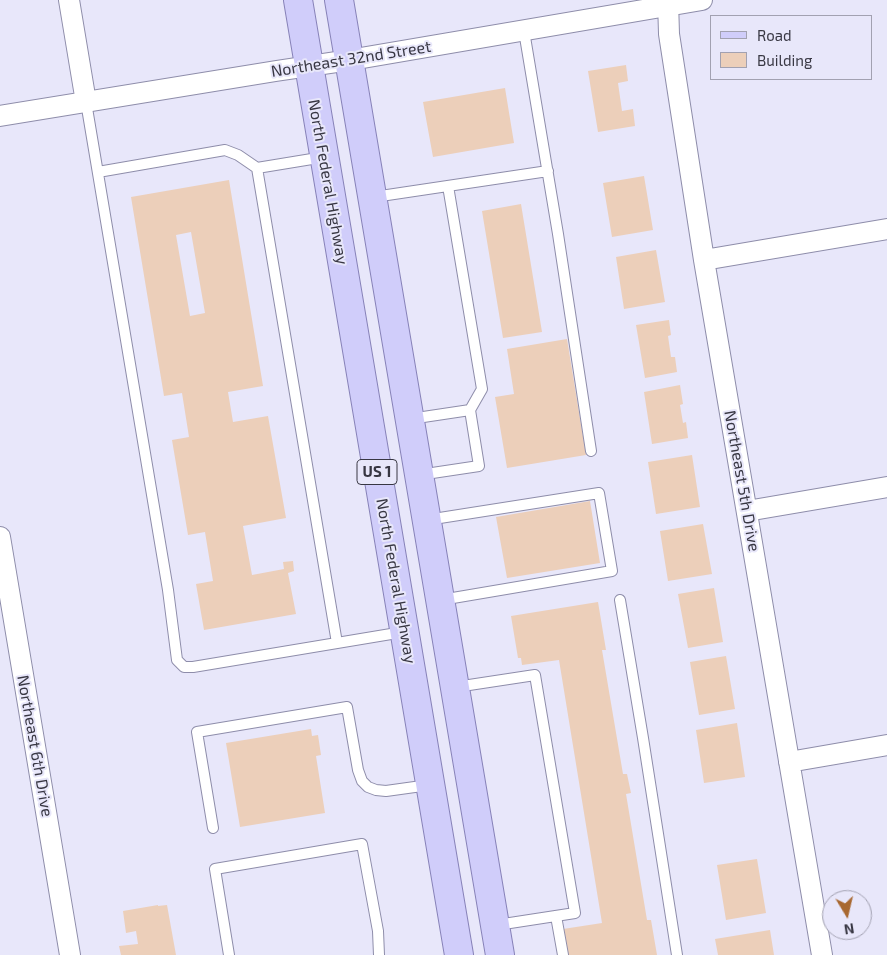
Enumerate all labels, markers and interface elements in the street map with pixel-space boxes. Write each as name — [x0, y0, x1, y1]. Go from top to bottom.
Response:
legend — [710, 15, 872, 80]
text: Road — [757, 26, 792, 44]
street label: Northeast 32nd Street — [270, 37, 432, 81]
text: Building — [757, 51, 812, 69]
street label: North Federal Highway — [304, 98, 352, 266]
street label: Northeast 5th Drive — [720, 409, 764, 553]
road number: US 1 — [357, 460, 397, 484]
street label: North Federal Highway — [372, 497, 420, 665]
street label: Northeast 6th Drive — [13, 674, 57, 818]
north arrow — [822, 890, 872, 940]
text: N — [843, 920, 856, 939]

